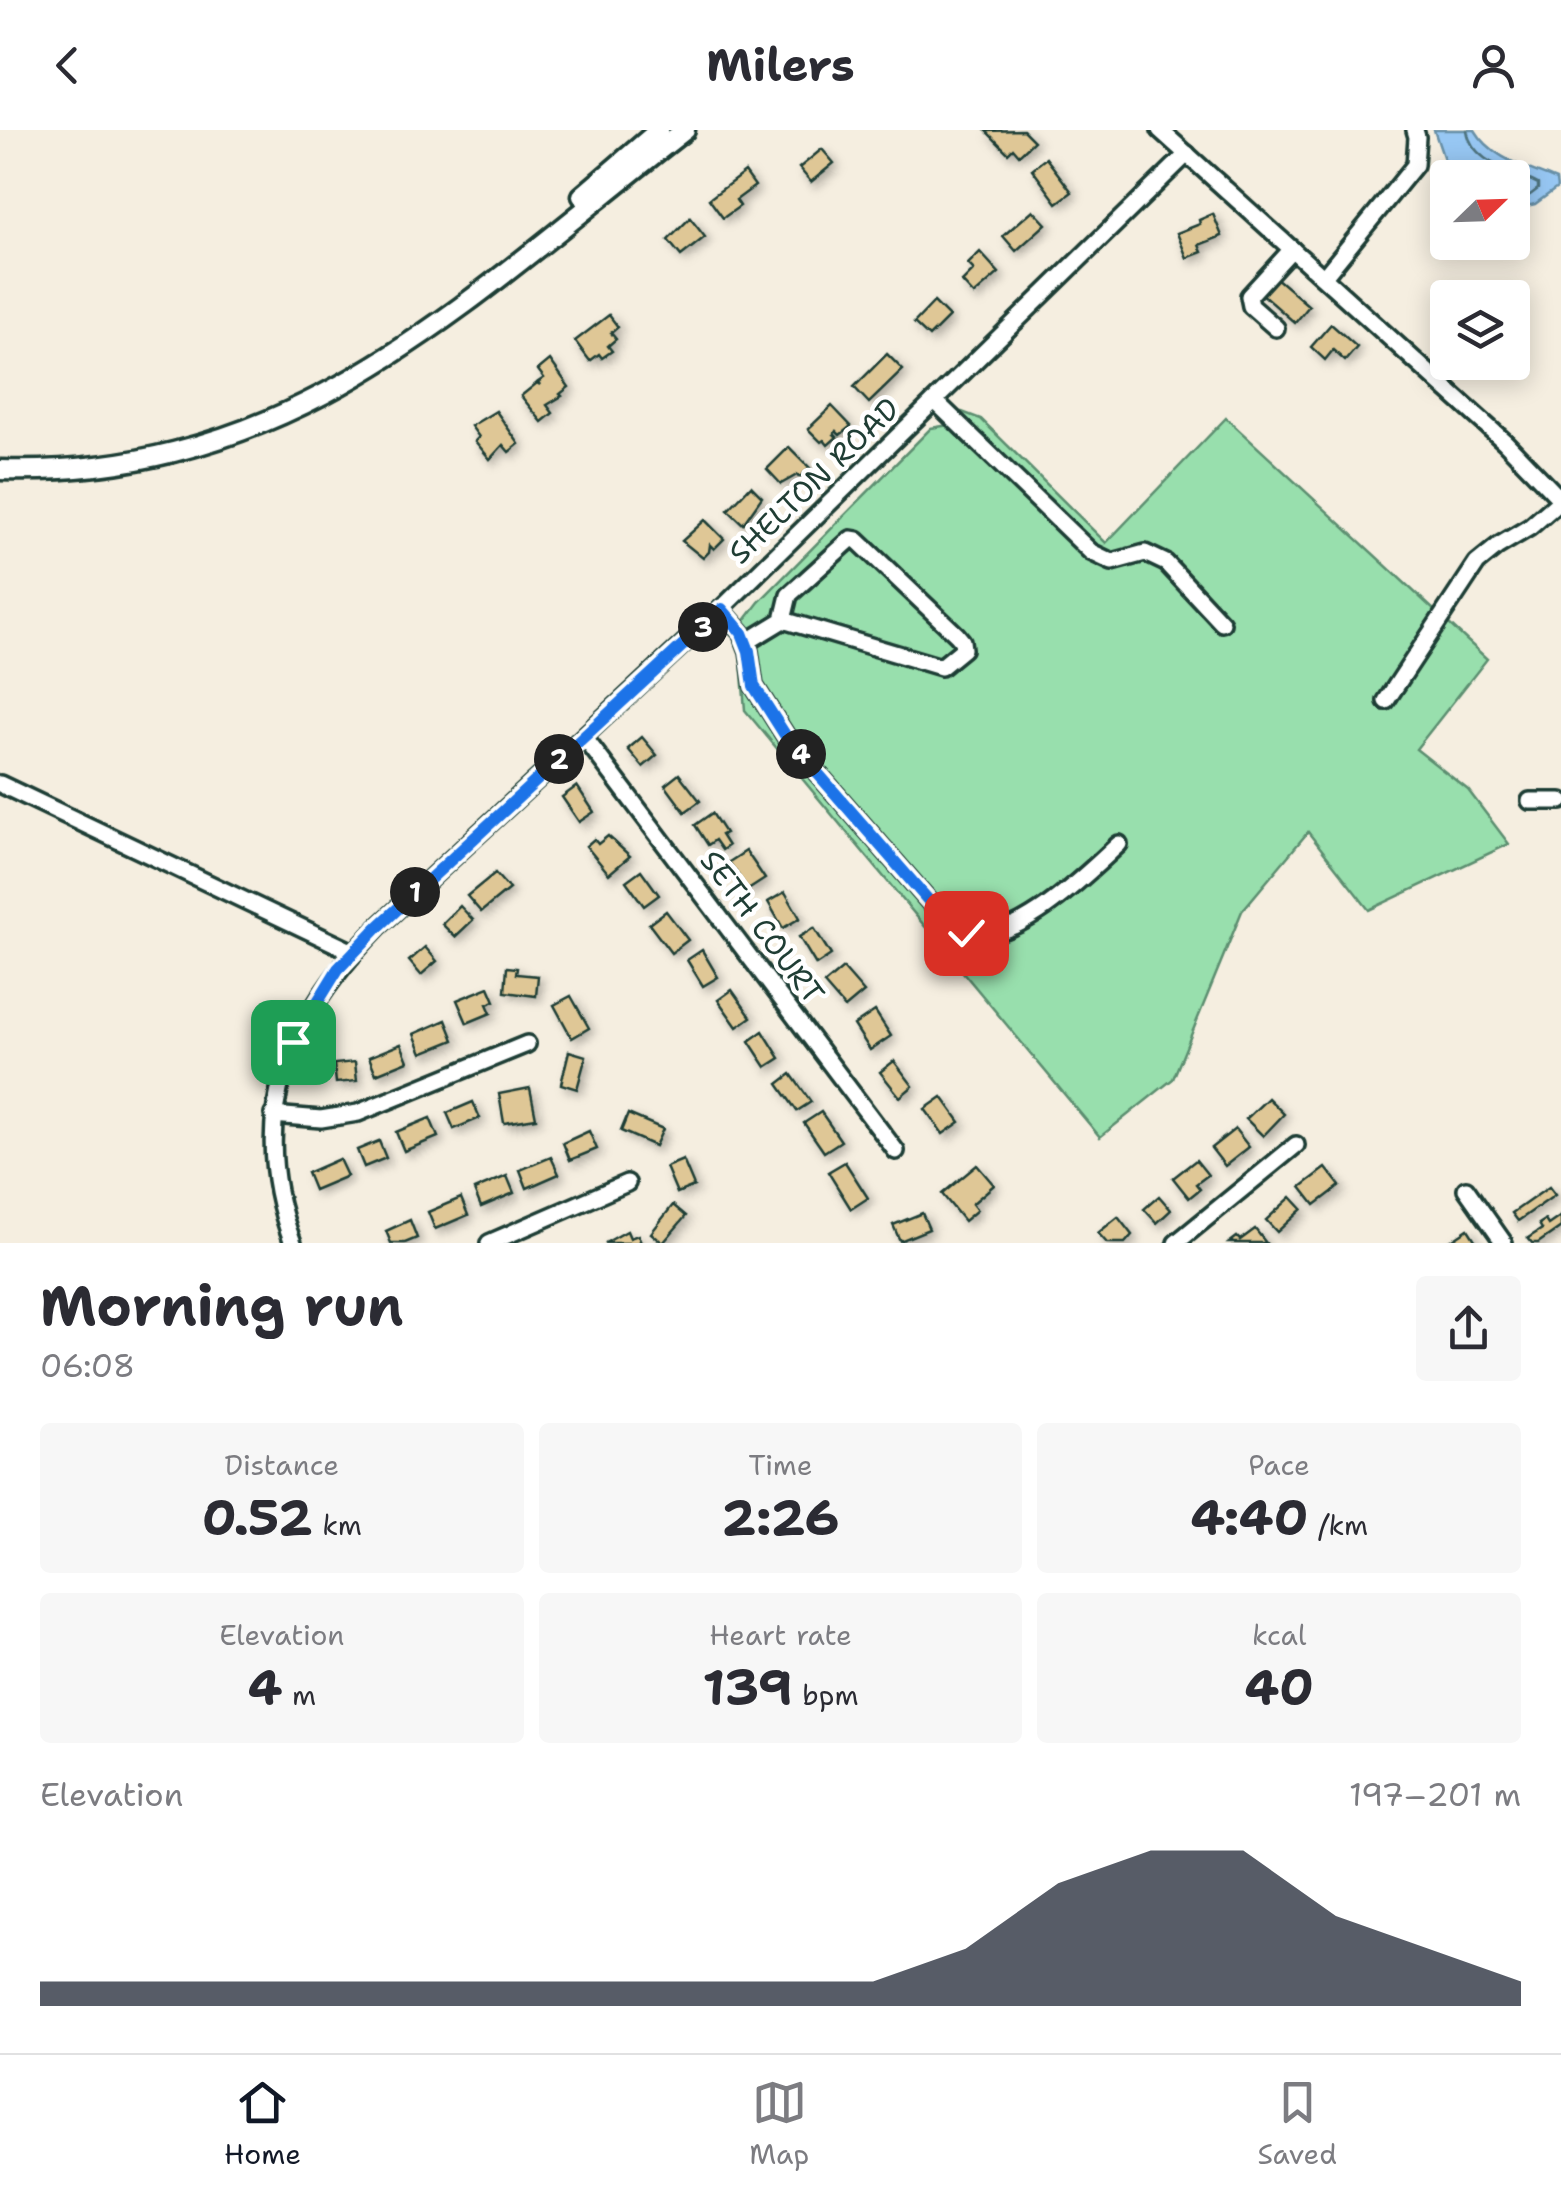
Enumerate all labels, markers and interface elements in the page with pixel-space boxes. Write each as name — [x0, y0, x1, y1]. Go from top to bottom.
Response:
text: Milers — [706, 35, 855, 95]
icon: back — [40, 38, 95, 93]
icon: person — [1466, 38, 1521, 93]
north arrow — [1430, 160, 1530, 260]
map controls — [1430, 160, 1530, 380]
button: layers — [1430, 280, 1530, 380]
street label: SHELTON ROAD — [719, 388, 908, 573]
pin: 3 — [678, 602, 728, 652]
text: 3 — [693, 608, 713, 646]
pin: 4 — [776, 729, 826, 779]
pin: 2 — [534, 734, 584, 784]
text: 4 — [791, 735, 811, 773]
text: 2 — [549, 740, 569, 778]
street label: SETH COURT — [691, 841, 834, 1012]
pin: 1 — [390, 867, 440, 917]
text: 1 — [409, 873, 421, 911]
pin — [924, 891, 1009, 976]
icon: check — [939, 906, 994, 961]
pin — [251, 1000, 336, 1085]
icon: arrive — [266, 1015, 321, 1070]
text: Morning run — [40, 1269, 404, 1343]
button: share — [1416, 1276, 1521, 1381]
text: 06:08 — [40, 1344, 135, 1387]
text: Distance — [224, 1446, 339, 1484]
text: Time — [748, 1446, 813, 1484]
text: Pace — [1248, 1446, 1310, 1484]
text: 0.52 — [202, 1484, 313, 1551]
text: 2:26 — [721, 1484, 840, 1551]
text: 4:40 — [1190, 1484, 1308, 1551]
text: km — [313, 1506, 362, 1544]
text: /km — [1308, 1506, 1368, 1544]
text: Elevation — [219, 1616, 344, 1654]
text: Heart rate — [709, 1616, 852, 1654]
text: kcal — [1252, 1616, 1306, 1654]
text: 4 — [247, 1654, 282, 1721]
text: 139 — [702, 1654, 793, 1721]
text: 40 — [1244, 1654, 1314, 1721]
text: m — [282, 1676, 316, 1714]
text: bpm — [793, 1676, 859, 1714]
text: Elevation — [40, 1773, 183, 1816]
text: 197–201 m — [1349, 1773, 1521, 1816]
tab: Home — [224, 2075, 301, 2173]
tab: Map — [749, 2075, 809, 2173]
tab: Saved — [1257, 2075, 1337, 2173]

